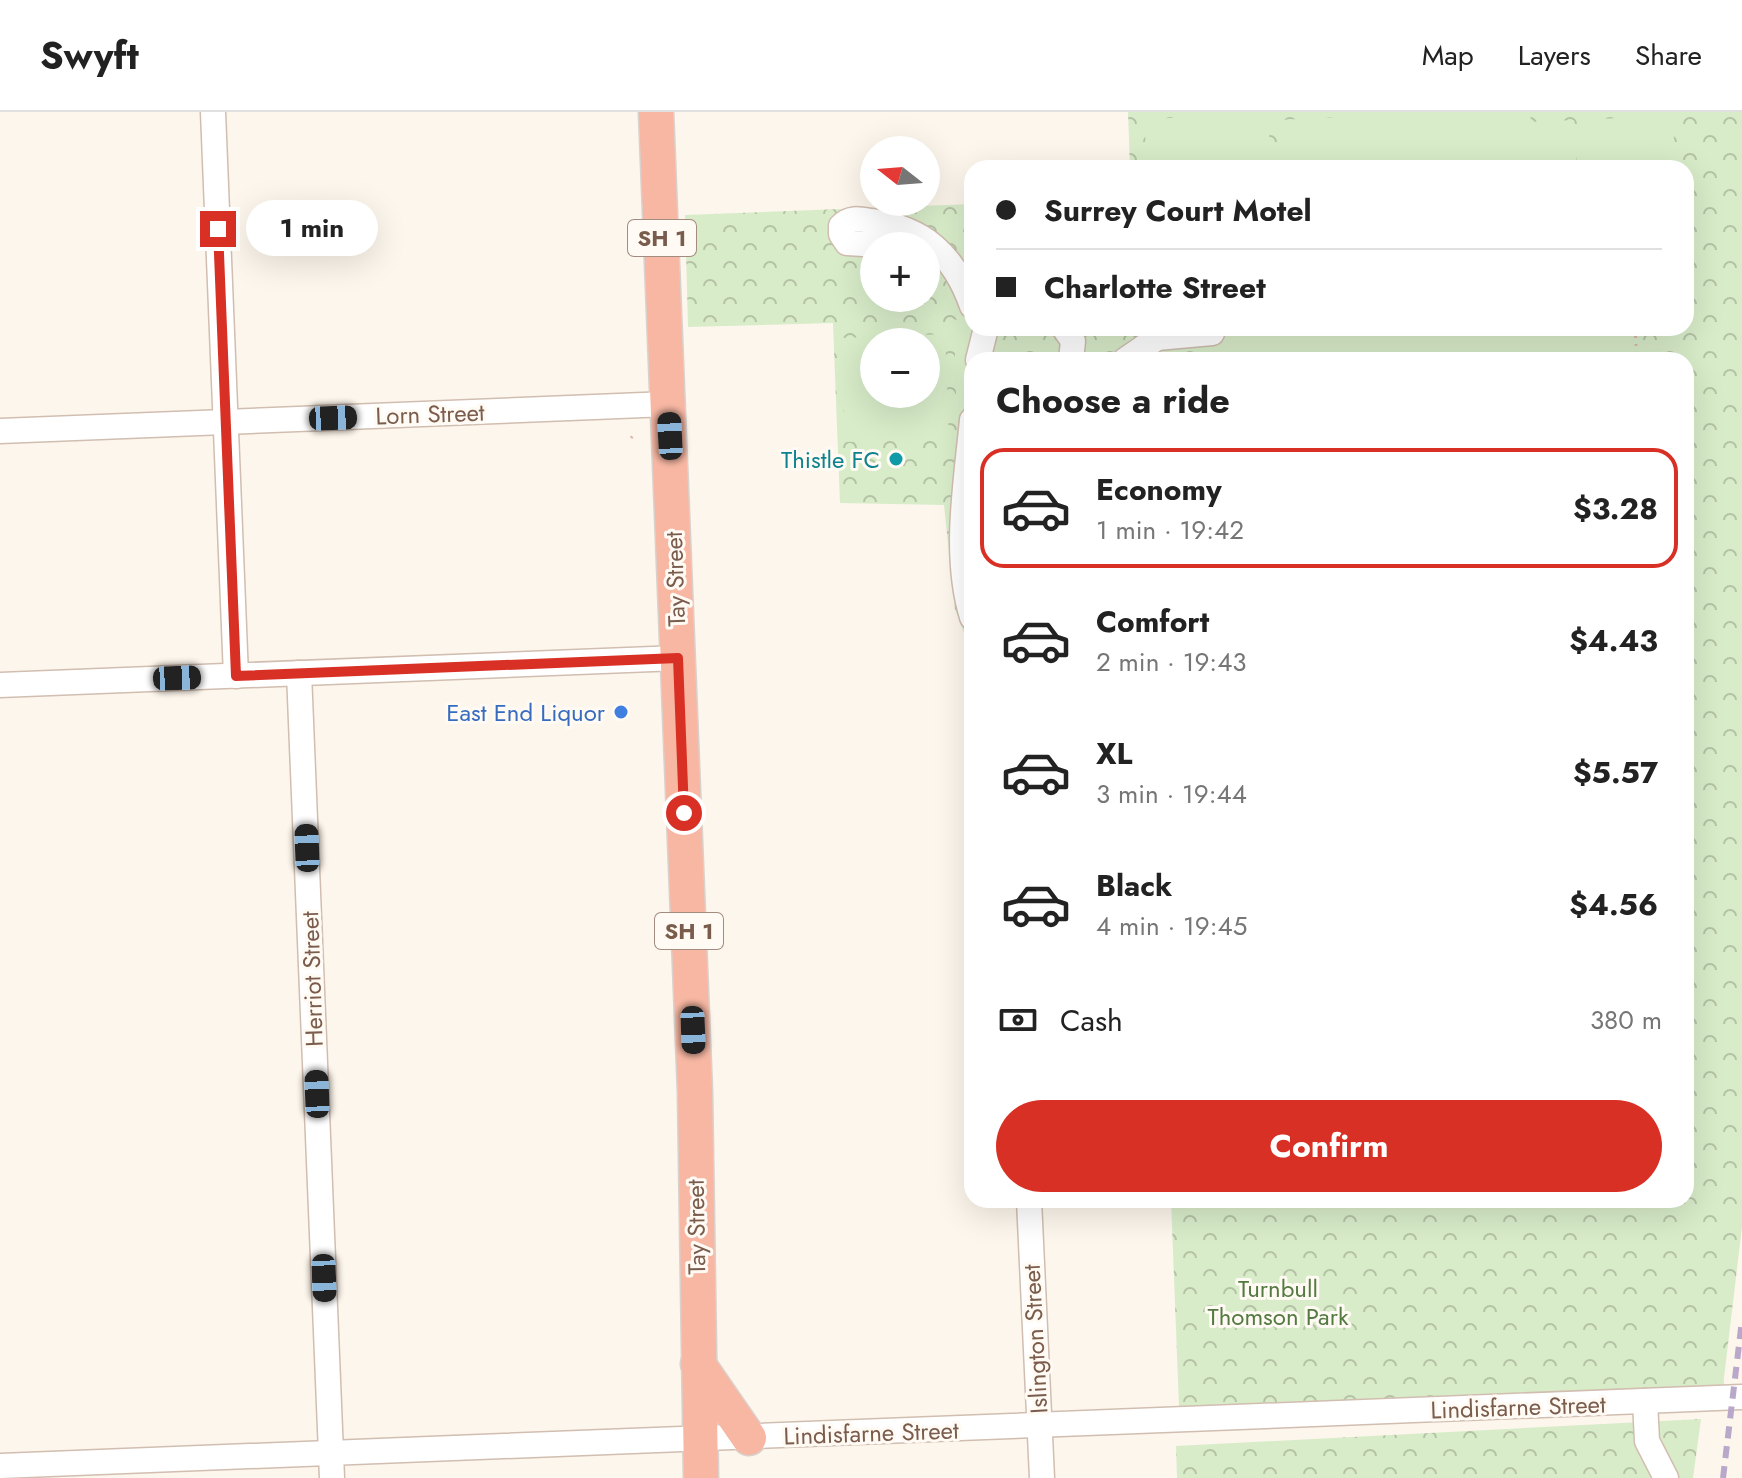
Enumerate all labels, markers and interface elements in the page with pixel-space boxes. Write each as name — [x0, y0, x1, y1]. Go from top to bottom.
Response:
text: Swyft — [40, 28, 139, 83]
text: Map — [1422, 35, 1474, 76]
text: Layers — [1518, 35, 1591, 76]
text: Share — [1635, 35, 1702, 76]
north arrow — [860, 136, 940, 216]
map controls — [860, 136, 940, 408]
text: Surrey Court Motel — [1044, 189, 1312, 232]
callout: 1 min — [246, 201, 378, 257]
text: 1 min — [280, 209, 344, 247]
route end — [200, 211, 236, 247]
road number: SH 1 — [628, 220, 696, 256]
button: + — [860, 232, 940, 312]
text: Charlotte Street — [1044, 266, 1266, 309]
button: − — [860, 328, 940, 408]
text: Choose a ride — [996, 374, 1230, 426]
street label: Lorn Street — [375, 395, 485, 433]
car — [309, 405, 357, 431]
car — [657, 411, 683, 461]
place label: Thistle FC — [781, 442, 880, 477]
marker: Thistle FC — [887, 450, 905, 468]
text: Economy — [1096, 468, 1222, 511]
icon: car — [1000, 472, 1072, 544]
text: $3.28 — [1573, 487, 1658, 530]
text: 1 min · 19:42 — [1096, 511, 1244, 549]
street label: Tay Street — [656, 531, 694, 627]
text: Comfort — [1096, 600, 1209, 643]
icon: car — [1000, 604, 1072, 676]
text: $4.43 — [1569, 619, 1658, 662]
text: 2 min · 19:43 — [1096, 643, 1247, 681]
car — [153, 665, 201, 691]
place label: East End Liquor — [446, 695, 606, 730]
marker: East End Liquor — [612, 703, 630, 721]
text: XL — [1096, 732, 1132, 775]
icon: car — [1000, 736, 1072, 808]
text: $5.57 — [1573, 751, 1658, 794]
text: 3 min · 19:44 — [1096, 775, 1247, 813]
route start — [666, 795, 702, 831]
car — [294, 824, 320, 872]
text: Black — [1096, 864, 1172, 907]
icon: car — [1000, 868, 1072, 940]
text: $4.56 — [1569, 883, 1658, 926]
text: 4 min · 19:45 — [1096, 907, 1247, 945]
street label: Herriot Street — [292, 910, 332, 1047]
road number: SH 1 — [655, 913, 723, 949]
icon: cash — [996, 998, 1040, 1042]
text: Cash — [1060, 999, 1123, 1042]
text: 380 m — [1590, 1001, 1662, 1039]
car — [680, 1006, 706, 1054]
car — [304, 1070, 330, 1118]
button: Confirm — [996, 1100, 1662, 1192]
street label: Tay Street — [678, 1179, 714, 1275]
car — [311, 1254, 337, 1302]
street label: Islington Street — [1014, 1263, 1056, 1415]
park label: Turnbull Thomson Park — [1208, 1271, 1349, 1334]
street label: Lindisfarne Street — [1430, 1386, 1606, 1428]
street label: Lindisfarne Street — [783, 1412, 959, 1454]

